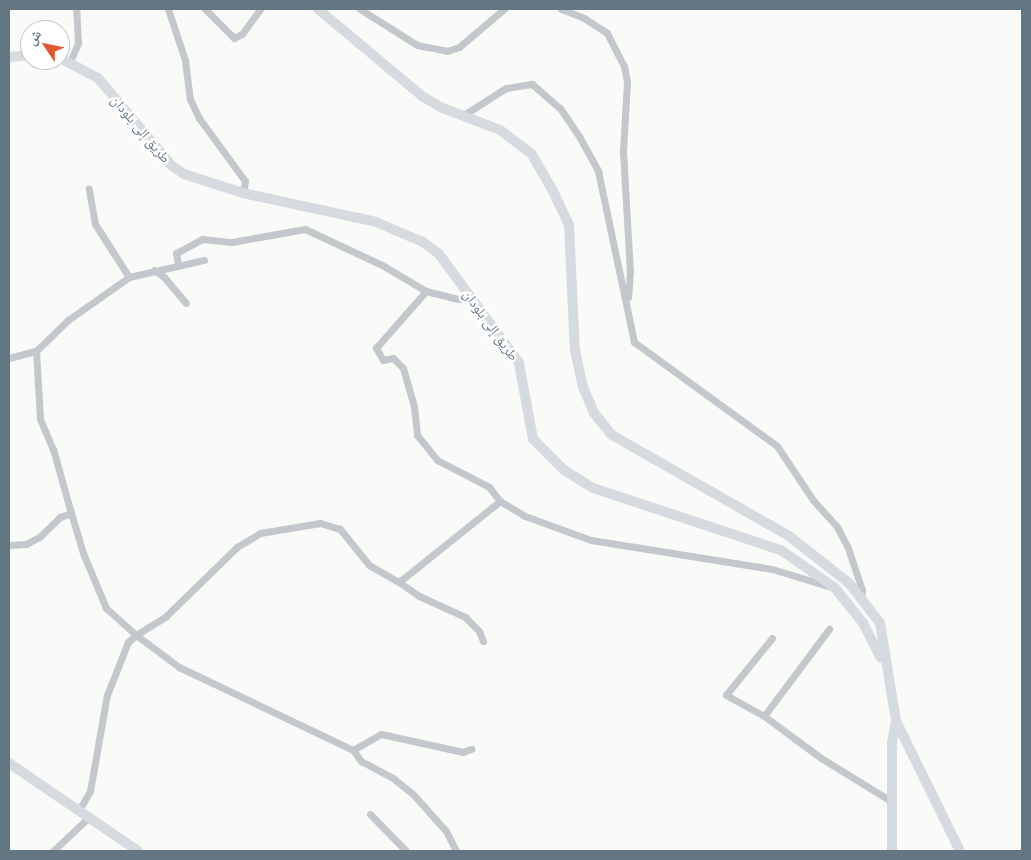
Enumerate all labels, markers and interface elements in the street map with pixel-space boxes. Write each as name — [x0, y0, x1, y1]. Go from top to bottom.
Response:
north arrow — [20, 20, 70, 70]
text: ش — [23, 27, 44, 48]
street label: طريق إلى بلودان — [108, 92, 174, 166]
street label: طريق إلى بلودان — [460, 286, 522, 364]

